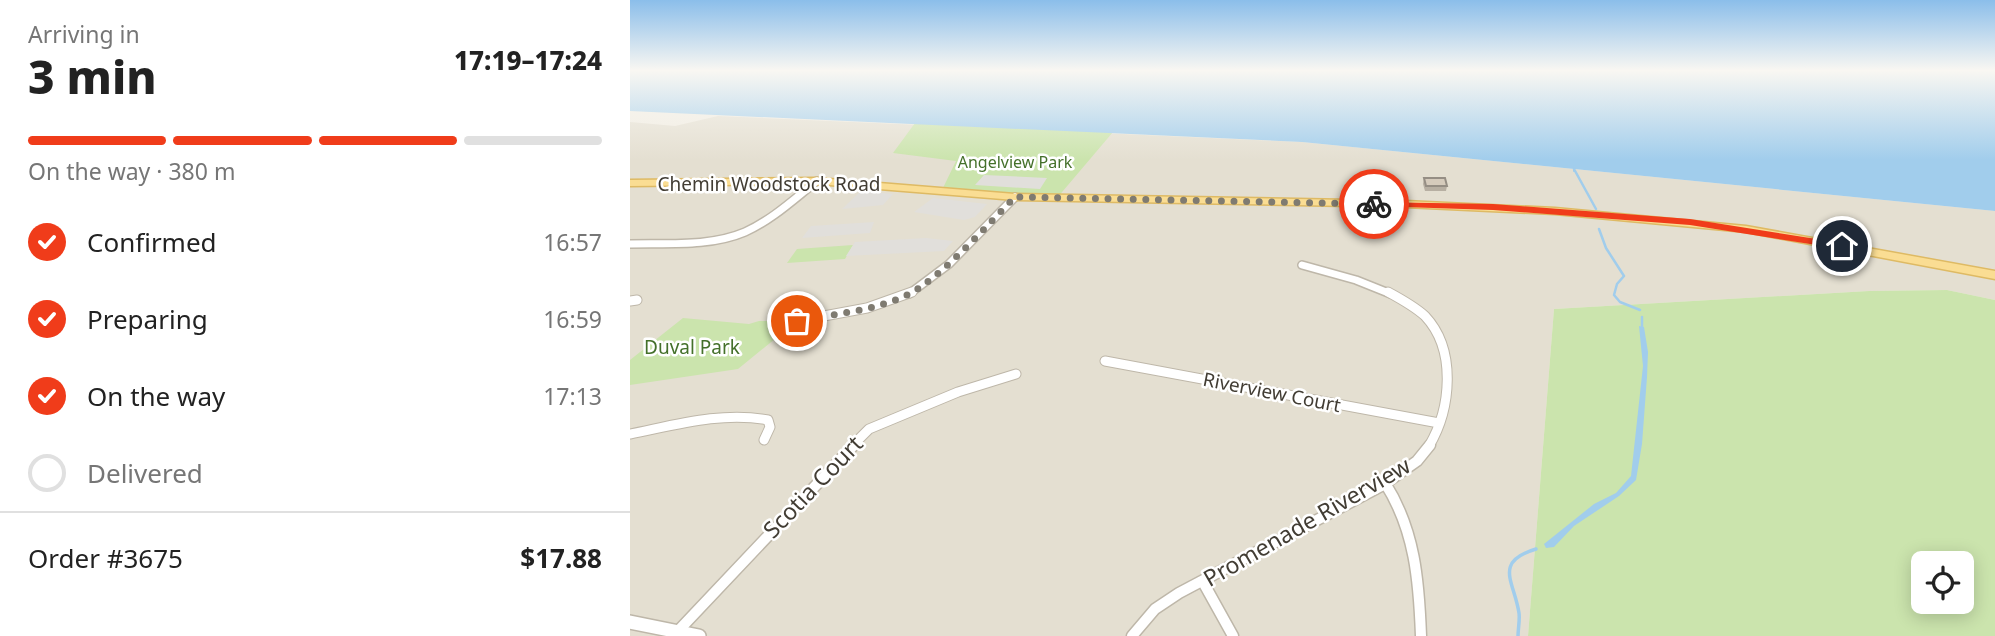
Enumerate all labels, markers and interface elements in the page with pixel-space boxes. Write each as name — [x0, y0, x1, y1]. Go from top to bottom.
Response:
text: Arriving in — [28, 18, 140, 50]
text: 17:19–17:24 — [454, 42, 602, 78]
text: 3 min — [28, 45, 157, 107]
park label: Angelview Park — [958, 151, 1073, 173]
text: On the way · 380 m — [28, 155, 235, 187]
courier — [1339, 169, 1409, 239]
street label: Chemin Woodstock Road — [657, 171, 881, 197]
icon: bike — [1355, 185, 1393, 223]
pin — [1812, 216, 1872, 276]
icon: check — [28, 223, 66, 261]
text: Confirmed — [87, 224, 217, 260]
text: 16:57 — [543, 226, 602, 258]
icon: home — [1823, 227, 1861, 265]
pin — [767, 291, 827, 351]
icon: check — [28, 300, 66, 338]
text: Preparing — [87, 301, 208, 337]
icon: bag — [778, 302, 816, 340]
text: 16:59 — [543, 303, 602, 335]
park label: Duval Park — [644, 334, 740, 360]
street label: Riverview Court — [1201, 366, 1343, 418]
icon: check — [28, 377, 66, 415]
text: On the way — [87, 378, 225, 414]
text: 17:13 — [543, 380, 602, 412]
street label: Scotia Court — [755, 428, 869, 545]
street label: Promenade Riverview — [1197, 449, 1416, 594]
text: Delivered — [87, 455, 203, 491]
text: Order #3675 — [28, 540, 183, 576]
text: $17.88 — [520, 540, 602, 576]
map controls — [1911, 551, 1974, 614]
button: locate — [1911, 551, 1974, 614]

